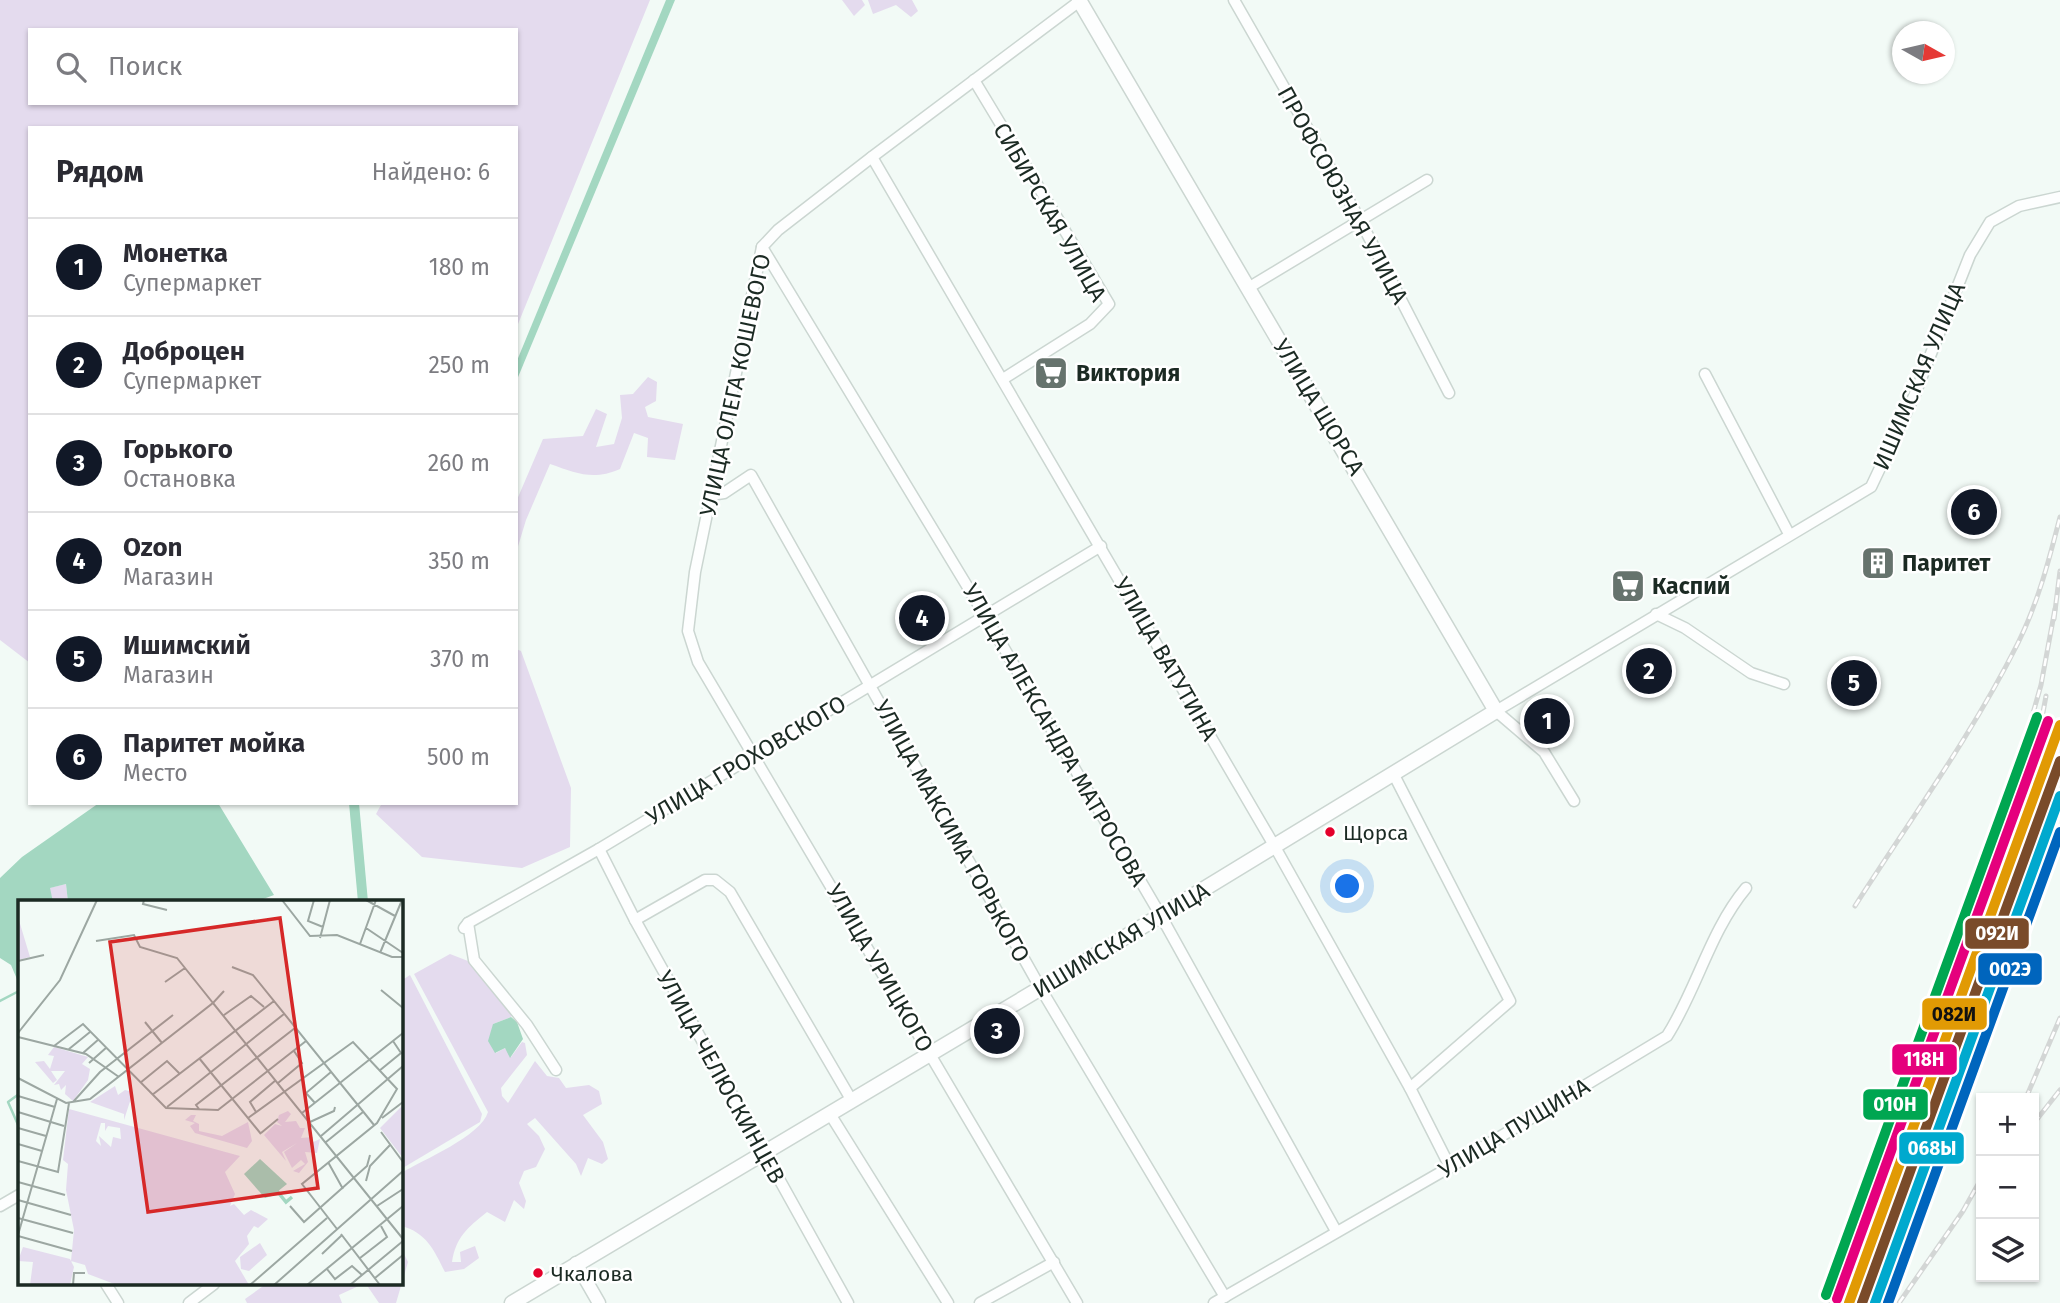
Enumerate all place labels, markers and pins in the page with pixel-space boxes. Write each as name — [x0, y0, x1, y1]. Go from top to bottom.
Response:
supermarket icon: Виктория — [1032, 354, 1070, 392]
place label: Виктория — [1076, 359, 1180, 387]
pin: 6 — [1951, 486, 1997, 538]
building icon: Паритет — [1859, 544, 1897, 582]
place label: Паритет — [1902, 549, 1991, 577]
supermarket icon: Каспий — [1609, 567, 1647, 605]
place label: Каспий — [1652, 572, 1730, 600]
pin: 4 — [899, 592, 945, 644]
pin: 2 — [1626, 645, 1672, 697]
pin: 5 — [1831, 657, 1877, 709]
pin: 1 — [1524, 695, 1570, 747]
place label: Щорса — [1343, 820, 1408, 846]
marker: Щорса — [1323, 825, 1337, 839]
pin: 3 — [974, 1005, 1020, 1057]
place label: Чкалова — [551, 1261, 633, 1287]
marker: Чкалова — [531, 1266, 545, 1280]

